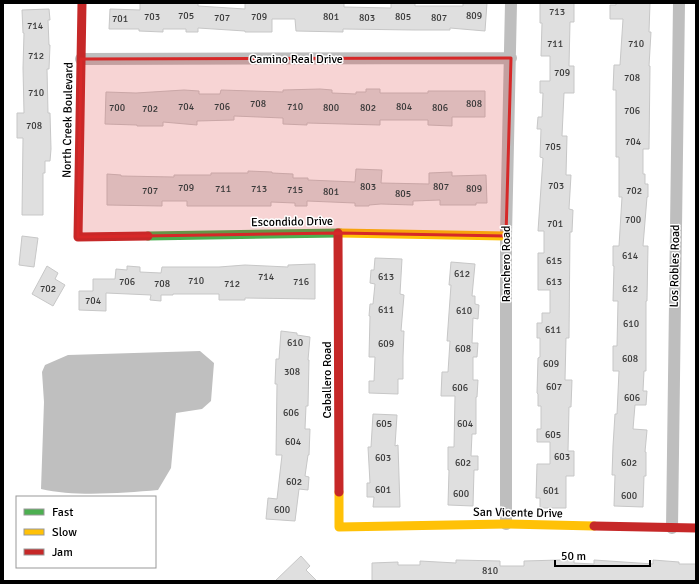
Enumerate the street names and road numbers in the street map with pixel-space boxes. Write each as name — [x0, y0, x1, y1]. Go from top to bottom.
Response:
street label: Camino Real Drive — [249, 52, 343, 67]
street label: North Creek Boulevard — [59, 62, 77, 178]
street label: Escondido Drive — [251, 214, 333, 230]
street label: Los Robles Road — [667, 225, 683, 307]
street label: Ranchero Road — [499, 226, 514, 302]
street label: Caballero Road — [320, 341, 335, 419]
street label: San Vicente Drive — [473, 505, 563, 521]

